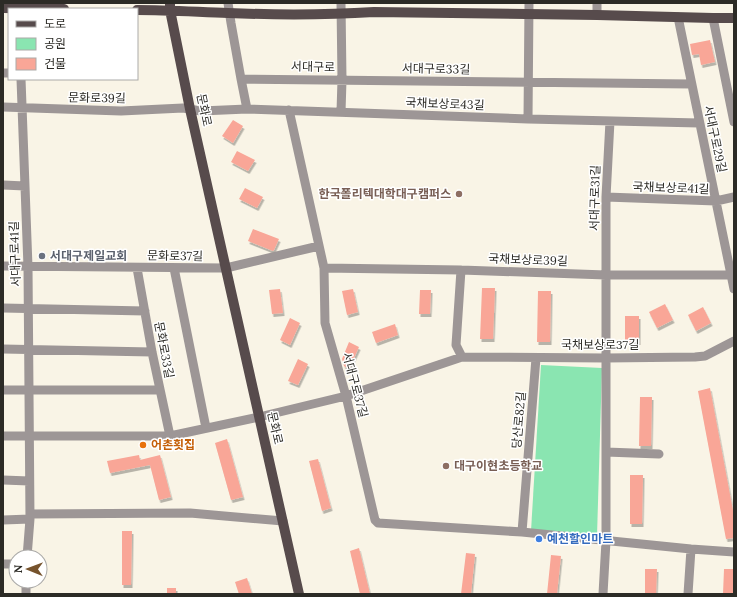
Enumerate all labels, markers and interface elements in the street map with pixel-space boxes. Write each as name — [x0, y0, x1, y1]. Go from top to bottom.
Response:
legend — [8, 8, 138, 80]
text: 도로 — [44, 16, 66, 31]
text: 공원 — [44, 36, 66, 51]
text: 건물 — [44, 56, 66, 71]
street label: 서대구로 — [291, 59, 335, 74]
street label: 서대구로33길 — [402, 60, 470, 77]
street label: 문화로39길 — [68, 89, 126, 106]
street label: 문화로 — [194, 92, 215, 128]
street label: 국채보상로43길 — [405, 95, 485, 112]
street label: 서대구로29길 — [701, 104, 730, 174]
street label: 서대구로31길 — [586, 165, 603, 231]
street label: 국채보상로41길 — [632, 179, 710, 196]
place label: 한국폴리텍대학대구캠퍼스 — [319, 186, 451, 201]
marker: 한국폴리텍대학대구캠퍼스 — [454, 189, 464, 199]
street label: 서대구로41길 — [6, 221, 23, 287]
place label: 서대구제일교회 — [50, 248, 127, 263]
street label: 문화로37길 — [147, 248, 203, 263]
marker: 서대구제일교회 — [37, 251, 47, 261]
street label: 국채보상로39길 — [488, 251, 568, 268]
street label: 문화로33길 — [152, 320, 177, 380]
street label: 국채보상로37길 — [561, 337, 639, 352]
street label: 서대구로37길 — [340, 351, 371, 419]
street label: 당산로82길 — [509, 391, 528, 449]
street label: 문화로 — [264, 410, 287, 446]
place label: 어촌횟집 — [151, 437, 195, 452]
marker: 어촌횟집 — [138, 440, 148, 450]
place label: 대구이현초등학교 — [454, 458, 542, 473]
marker: 대구이현초등학교 — [441, 461, 451, 471]
place label: 예천할인마트 — [547, 531, 613, 546]
marker: 예천할인마트 — [534, 534, 544, 544]
north arrow — [8, 549, 48, 589]
text: N — [11, 564, 25, 573]

